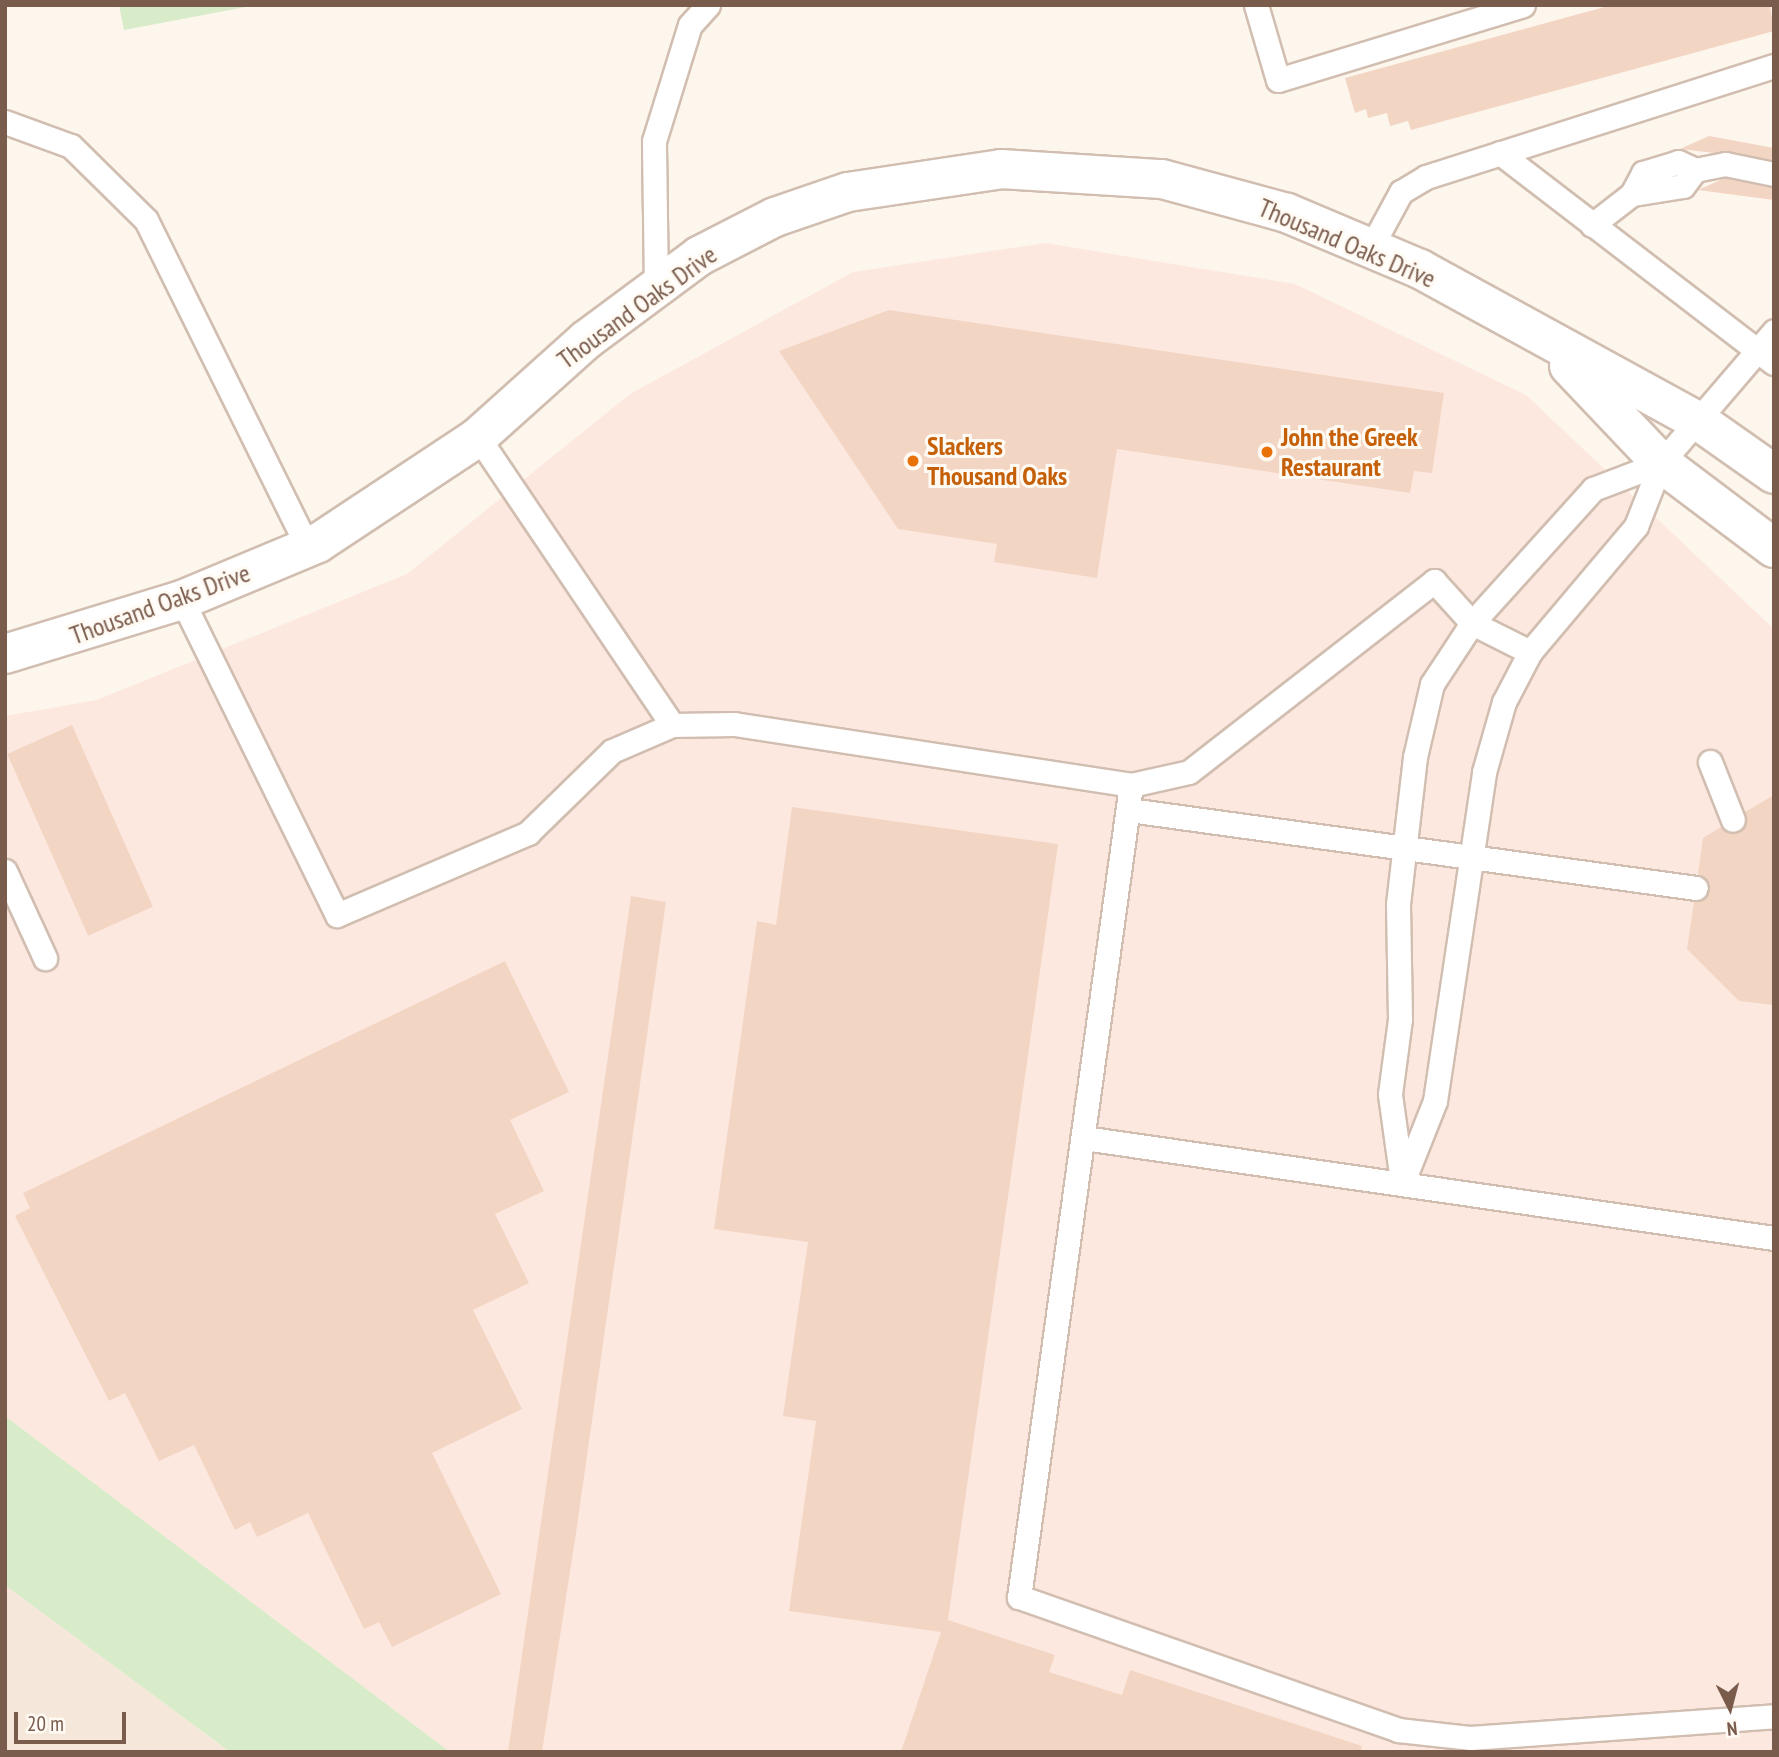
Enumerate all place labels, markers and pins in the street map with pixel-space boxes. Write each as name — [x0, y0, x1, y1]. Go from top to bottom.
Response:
place label: John the Greek Restaurant — [1281, 421, 1418, 482]
place label: Slackers Thousand Oaks — [927, 430, 1068, 492]
marker: John the Greek Restaurant — [1259, 444, 1275, 460]
marker: Slackers Thousand Oaks — [905, 453, 921, 469]

